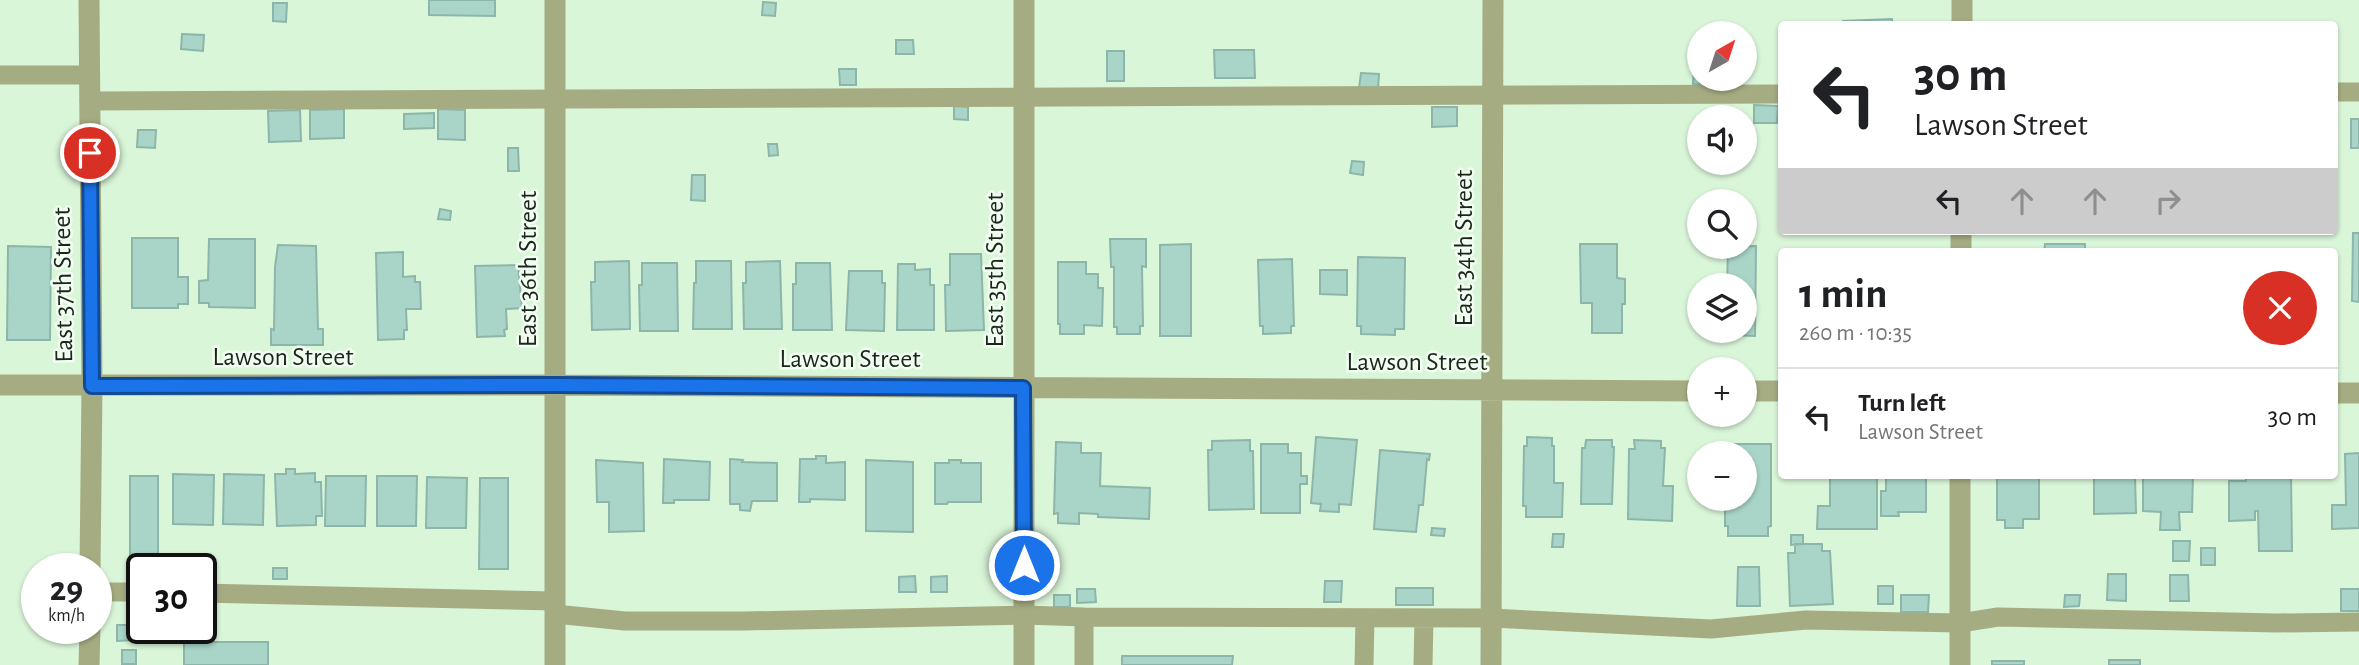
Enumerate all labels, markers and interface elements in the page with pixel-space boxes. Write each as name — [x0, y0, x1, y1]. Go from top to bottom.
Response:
north arrow — [1687, 21, 1757, 91]
map controls — [1687, 21, 1757, 511]
icon: left — [1799, 49, 1890, 140]
text: 30 m — [1914, 51, 2008, 100]
button: sound — [1687, 105, 1757, 175]
text: Lawson Street — [1914, 109, 2088, 141]
pin — [60, 123, 120, 183]
icon: arrive — [71, 134, 109, 172]
street label: East 34th Street — [1451, 170, 1477, 326]
icon: left — [1930, 182, 1968, 220]
icon: ahead — [2003, 182, 2041, 220]
icon: ahead — [2076, 182, 2114, 220]
icon: right — [2149, 182, 2187, 220]
button: search — [1687, 189, 1757, 259]
street label: East 36th Street — [515, 191, 541, 347]
street label: East 35th Street — [982, 192, 1008, 348]
street label: East 37th Street — [49, 207, 77, 363]
button: close — [2243, 271, 2317, 345]
button: layers — [1687, 273, 1757, 343]
text: 1 min — [1799, 273, 1888, 315]
text: 260 m · 10:35 — [1799, 322, 1912, 345]
street label: Lawson Street — [212, 344, 354, 370]
street label: Lawson Street — [779, 346, 921, 372]
street label: Lawson Street — [1346, 349, 1488, 375]
button: + — [1687, 357, 1757, 427]
text: Turn left — [1858, 390, 1946, 416]
icon: left — [1799, 398, 1837, 436]
text: 30 m — [2267, 404, 2317, 430]
text: Lawson Street — [1858, 421, 1983, 444]
button: − — [1687, 441, 1757, 511]
position arrow — [987, 528, 1061, 602]
speed limit sign: 30 — [126, 553, 217, 644]
text: 29 — [50, 572, 83, 607]
text: km/h — [48, 607, 85, 625]

